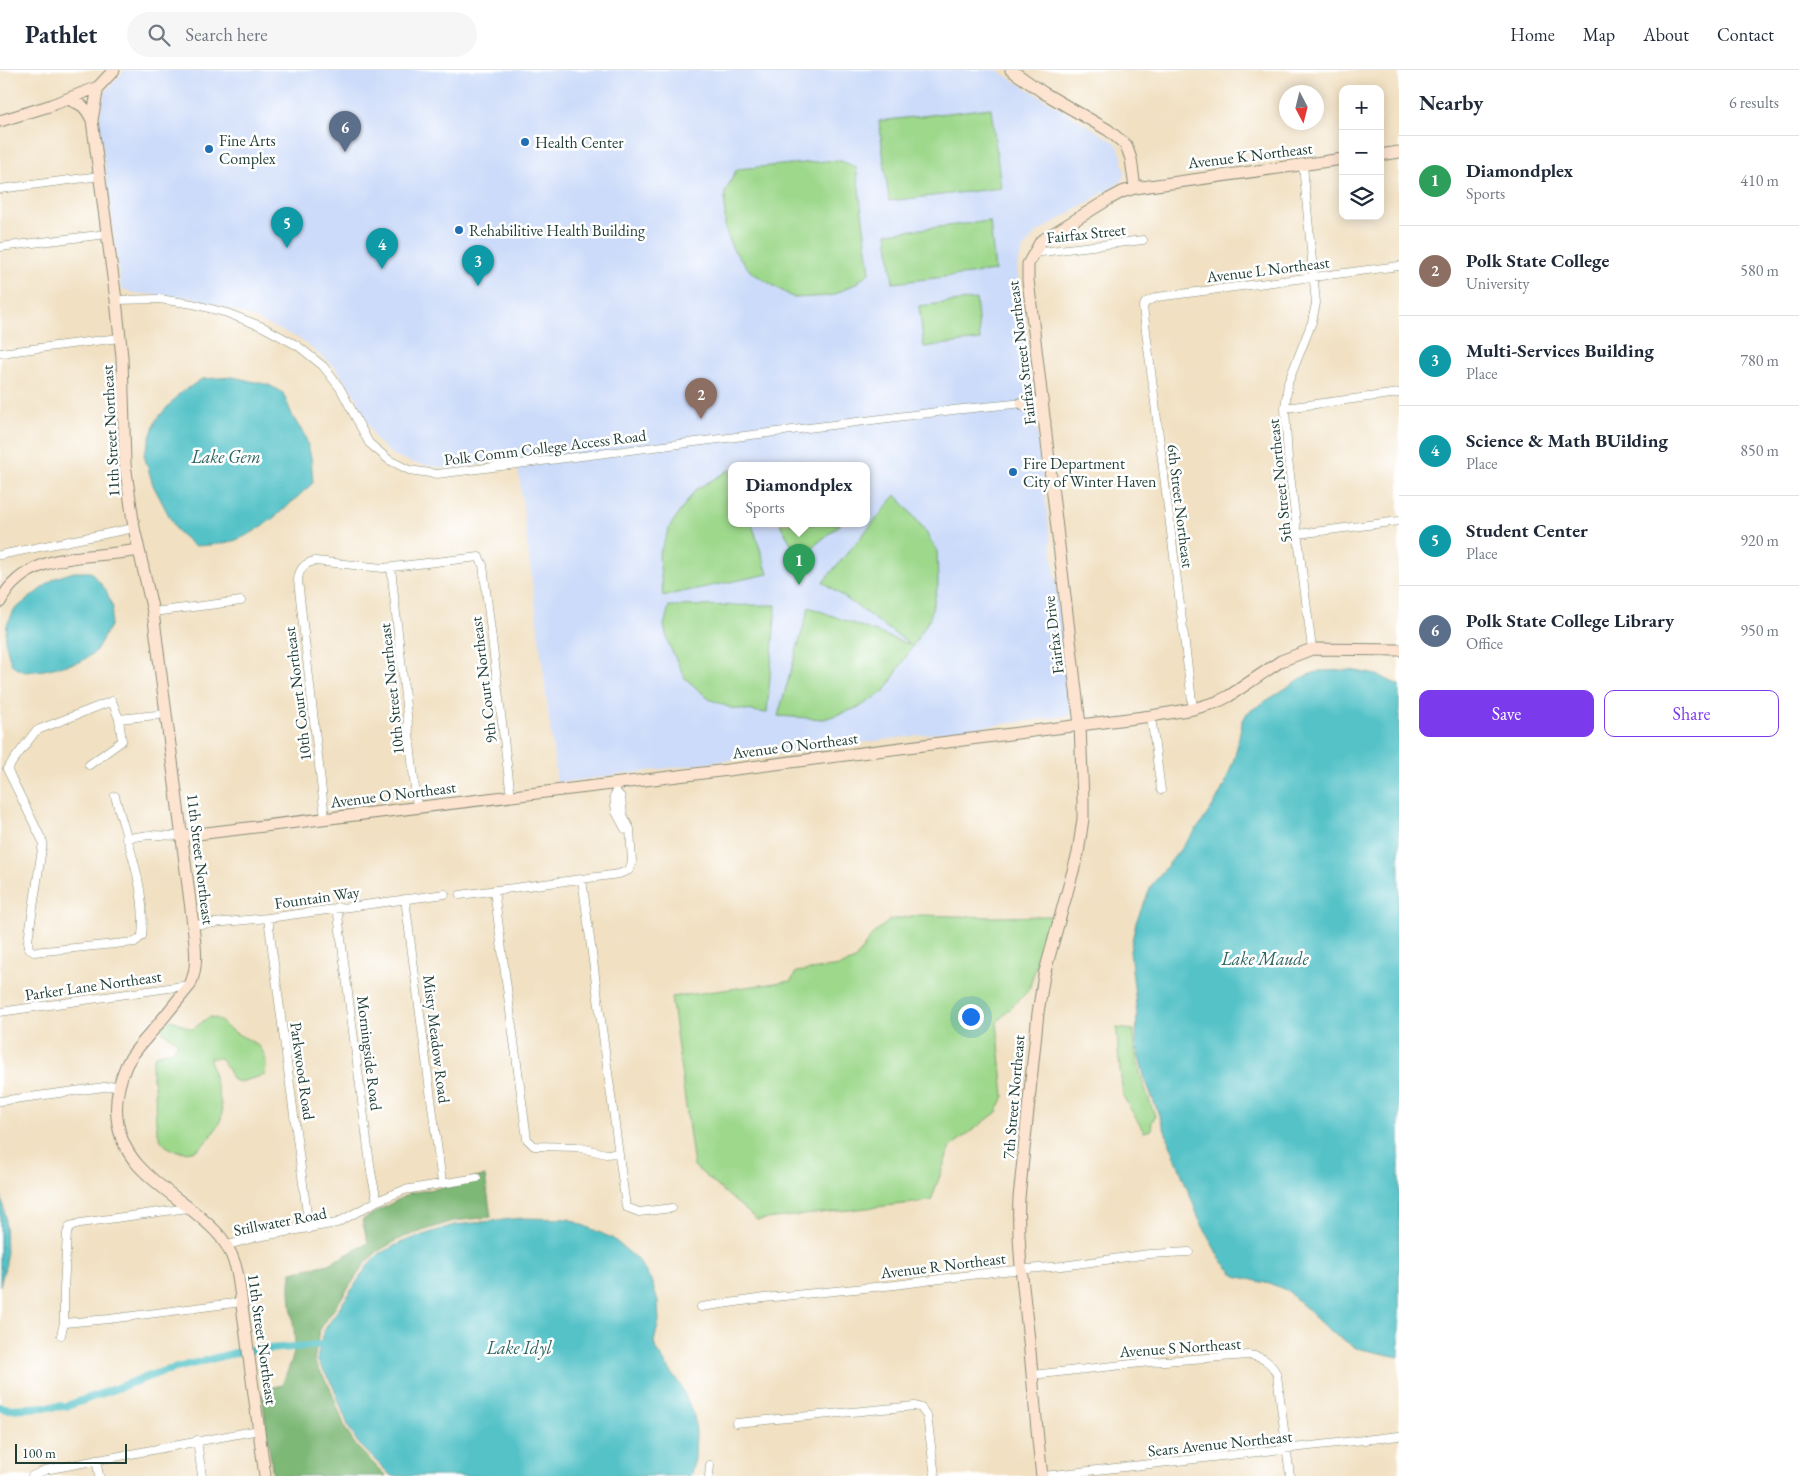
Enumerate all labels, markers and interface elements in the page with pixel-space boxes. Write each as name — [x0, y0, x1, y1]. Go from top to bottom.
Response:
search box — [127, 12, 477, 57]
text: Pathlet — [25, 19, 97, 50]
icon: search — [145, 21, 173, 49]
text: Search here — [185, 22, 268, 47]
text: Home — [1510, 23, 1555, 46]
text: Map — [1583, 23, 1615, 46]
text: About — [1643, 23, 1689, 46]
text: Contact — [1717, 23, 1774, 46]
north arrow — [1279, 85, 1324, 130]
map controls — [1339, 85, 1384, 220]
button: + — [1339, 85, 1384, 130]
text: Nearby — [1419, 89, 1483, 116]
text: 6 results — [1729, 92, 1779, 113]
pin: 6 — [329, 111, 361, 152]
place label: Fine Arts Complex — [219, 130, 276, 169]
button: − — [1339, 130, 1384, 175]
place label: Health Center — [535, 132, 624, 153]
marker: Health Center — [519, 136, 531, 148]
street label: Avenue K Northeast — [1186, 137, 1313, 174]
marker: Fine Arts Complex — [203, 143, 215, 155]
text: Diamondplex — [1466, 158, 1573, 183]
text: 1 — [1431, 170, 1439, 191]
text: 410 m — [1740, 170, 1779, 191]
button: layers — [1339, 175, 1384, 220]
text: Sports — [1466, 183, 1505, 204]
pin: 5 — [271, 207, 303, 248]
street label: Fairfax Street — [1045, 219, 1127, 248]
place label: Rehabilitive Health Building — [469, 220, 646, 241]
marker: Rehabilitive Health Building — [453, 224, 465, 236]
pin: 4 — [366, 228, 398, 269]
pin: 3 — [462, 245, 494, 286]
text: Polk State College — [1466, 248, 1609, 273]
street label: Avenue L Northeast — [1204, 252, 1331, 288]
text: 2 — [1431, 260, 1439, 281]
text: 580 m — [1740, 260, 1779, 281]
text: University — [1466, 273, 1530, 294]
street label: Fairfax Street Northeast — [1002, 280, 1041, 426]
text: Multi-Services Building — [1466, 338, 1654, 363]
text: 3 — [1431, 350, 1439, 371]
text: 780 m — [1740, 350, 1779, 371]
text: Place — [1466, 363, 1498, 384]
street label: 11th Street Northeast — [97, 364, 124, 498]
pin: 2 — [685, 378, 717, 419]
street label: 5th Street Northeast — [1263, 418, 1296, 544]
street label: Polk Comm College Access Road — [443, 425, 648, 470]
text: Science & Math BUilding — [1466, 428, 1668, 453]
text: 4 — [1431, 440, 1439, 461]
text: 850 m — [1740, 440, 1779, 461]
street label: 6th Street Northeast — [1162, 443, 1199, 569]
water label: Lake Gem — [190, 445, 261, 468]
place label: Fire Department City of Winter Haven — [1023, 453, 1157, 492]
text: Place — [1466, 453, 1498, 474]
popup — [728, 462, 870, 527]
marker: Fire Department City of Winter Haven — [1007, 466, 1019, 478]
text: Diamondplex — [745, 472, 853, 497]
text: Sports — [745, 497, 785, 518]
text: Student Center — [1466, 518, 1588, 543]
text: 5 — [1431, 530, 1439, 551]
text: 920 m — [1740, 530, 1779, 551]
text: Place — [1466, 543, 1498, 564]
pin: 1 — [783, 544, 815, 585]
street label: Fairfax Drive — [1038, 595, 1069, 675]
text: Polk State College Library — [1466, 608, 1674, 633]
street label: 9th Court Northeast — [465, 615, 502, 744]
text: 6 — [1431, 620, 1439, 641]
text: 950 m — [1740, 620, 1779, 641]
street label: 10th Street Northeast — [374, 622, 409, 756]
street label: 10th Court Northeast — [279, 626, 316, 762]
text: Office — [1466, 633, 1503, 654]
button: Save — [1419, 690, 1594, 737]
button: Share — [1604, 690, 1779, 737]
street label: Avenue O Northeast — [730, 727, 859, 764]
street label: Avenue O Northeast — [328, 776, 457, 813]
street label: 11th Street Northeast — [182, 792, 219, 926]
street label: Fountain Way — [273, 881, 362, 914]
water label: Lake Maude — [1220, 947, 1310, 970]
street label: Parker Lane Northeast — [23, 966, 163, 1005]
street label: Misty Meadow Road — [418, 974, 455, 1105]
street label: Morningside Road — [352, 995, 387, 1112]
your location — [958, 1004, 984, 1030]
street label: Parkwood Road — [285, 1021, 320, 1122]
street label: 7th Street Northeast — [998, 1034, 1029, 1160]
street label: Stillwater Road — [232, 1202, 329, 1241]
street label: Avenue R Northeast — [878, 1247, 1007, 1284]
street label: 11th Street Northeast — [243, 1272, 282, 1406]
street label: Avenue S Northeast — [1118, 1333, 1242, 1362]
water label: Lake Idyl — [485, 1336, 552, 1360]
street label: Sears Avenue Northeast — [1147, 1425, 1293, 1462]
scale bar — [15, 1441, 128, 1464]
text: 100 m — [22, 1444, 56, 1462]

